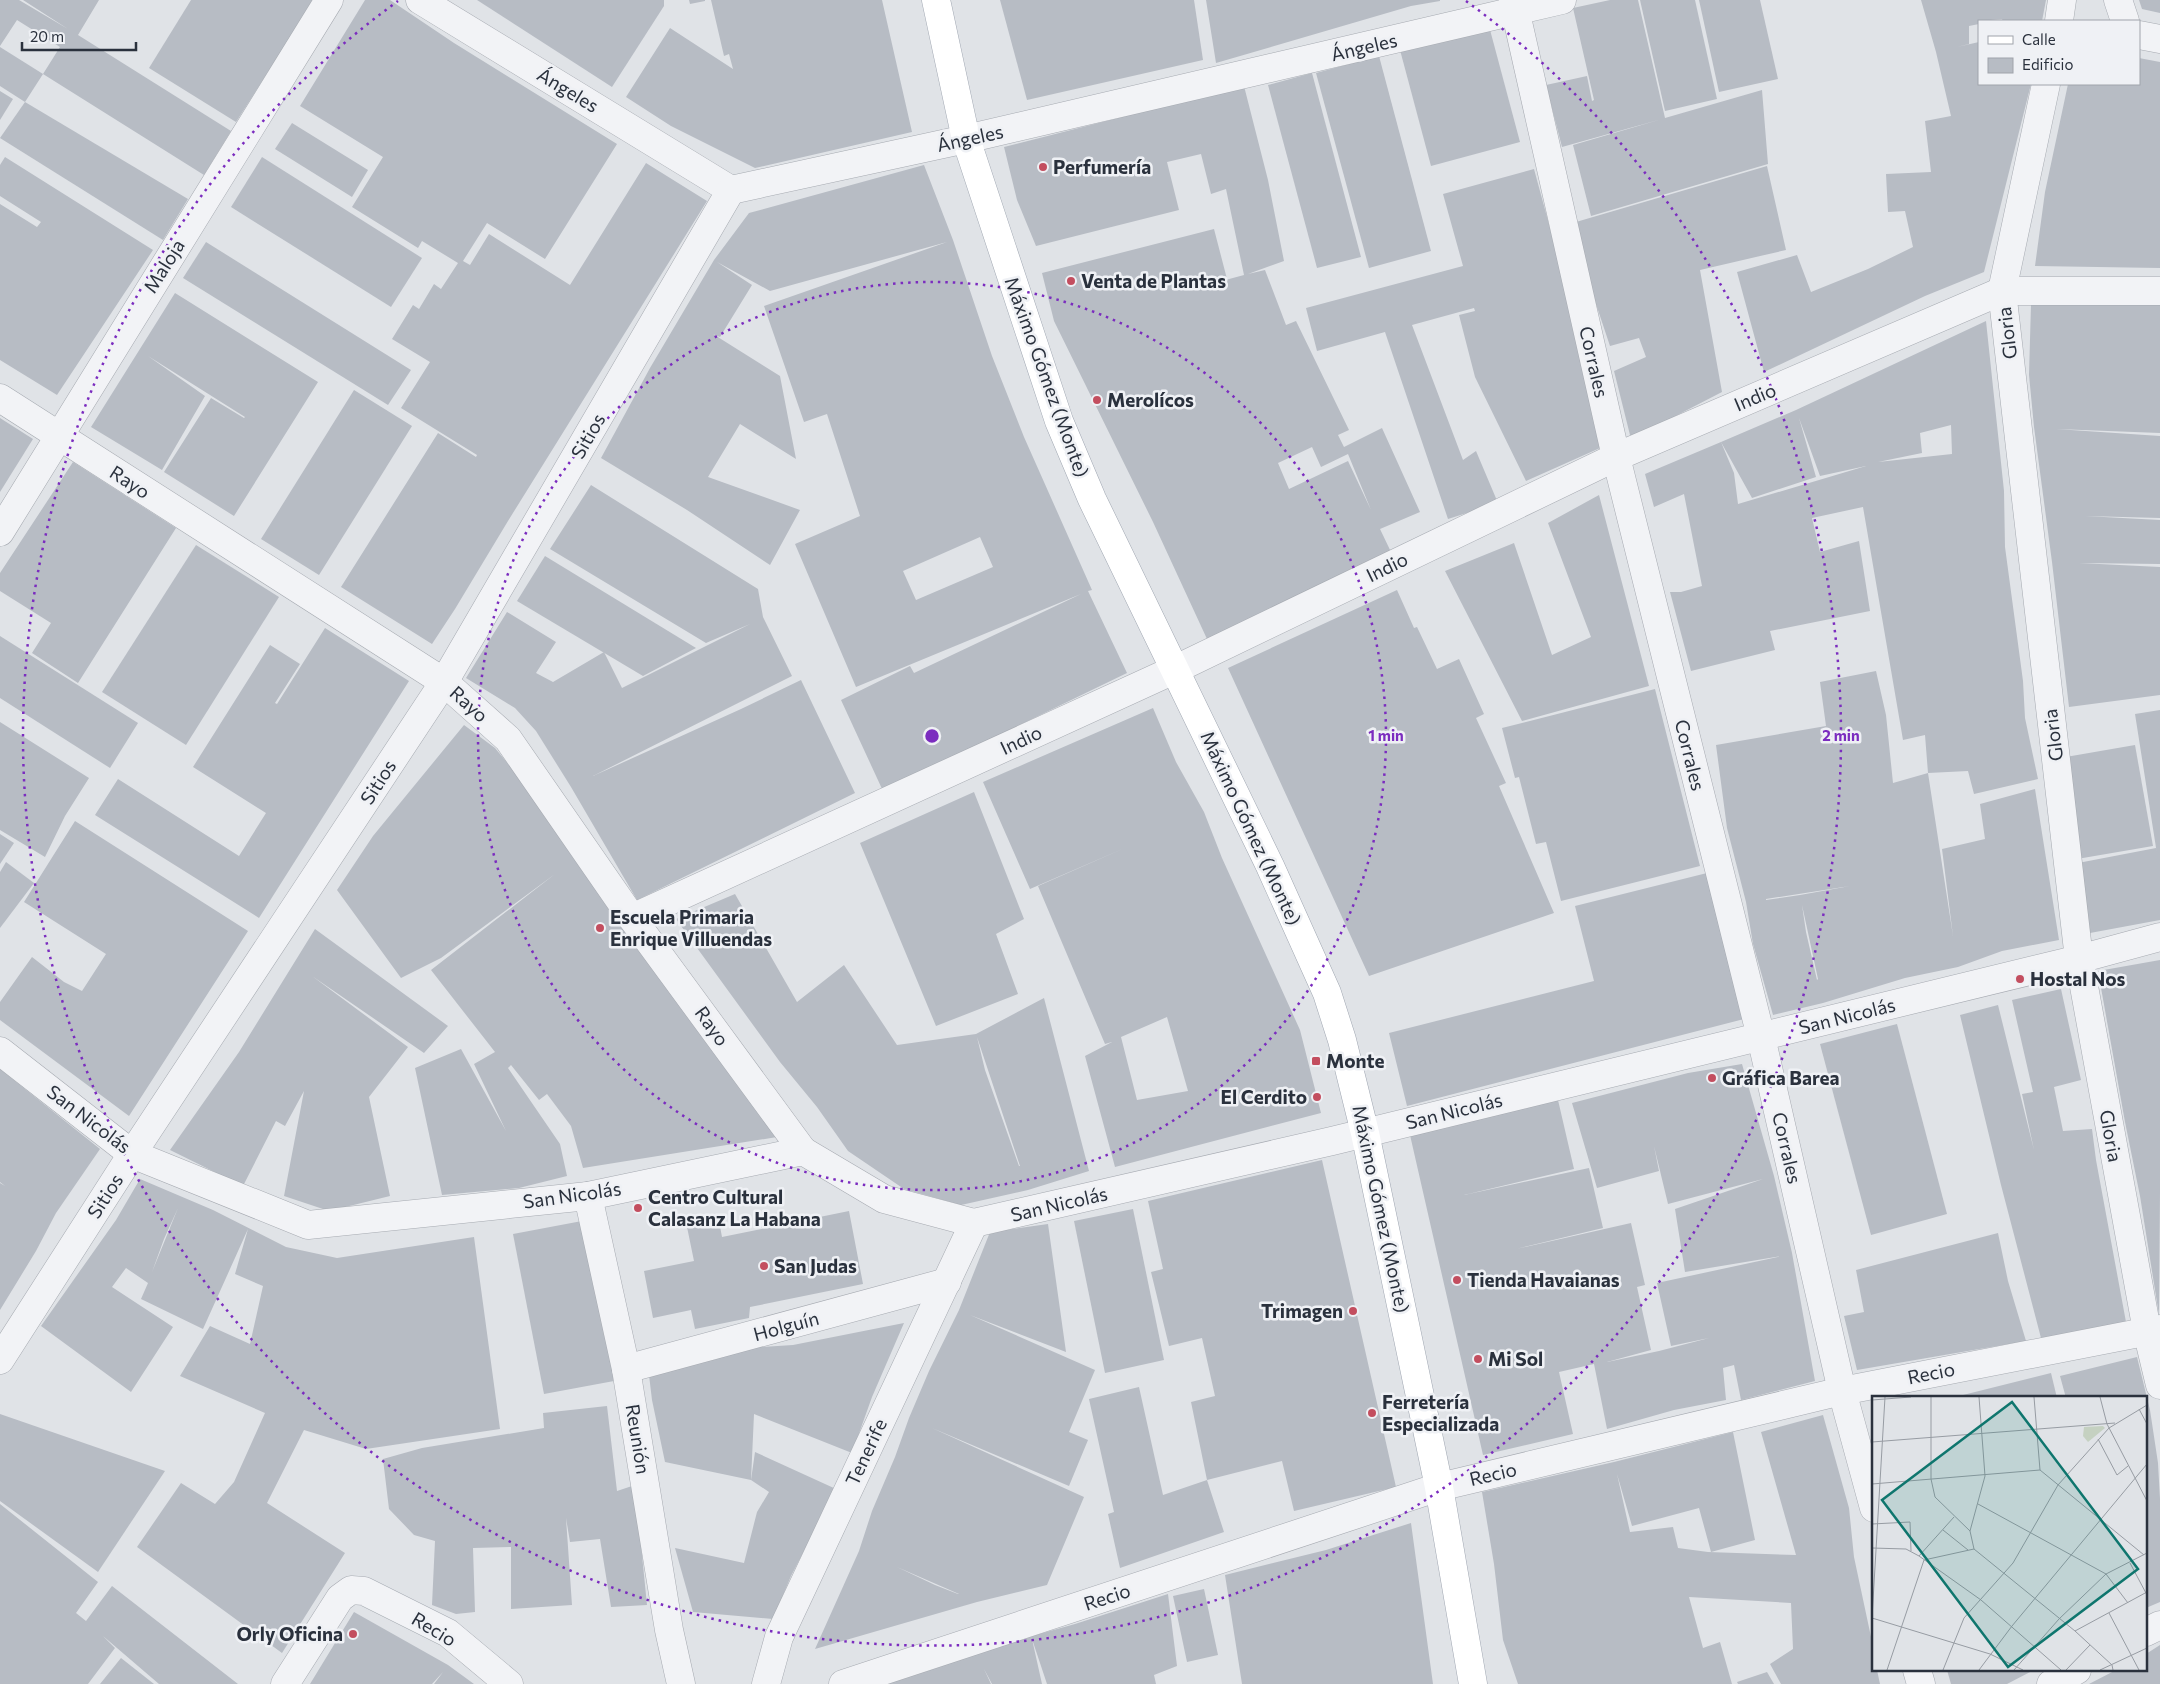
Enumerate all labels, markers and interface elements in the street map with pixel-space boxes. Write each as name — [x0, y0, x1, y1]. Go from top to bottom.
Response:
scale bar — [22, 20, 136, 52]
legend — [1978, 20, 2140, 85]
text: 20 m — [30, 27, 64, 45]
street label: Ángeles — [1328, 28, 1399, 65]
text: Calle — [2022, 30, 2056, 48]
text: Edificio — [2022, 55, 2073, 73]
street label: Ángeles — [533, 62, 603, 117]
street label: Ángeles — [934, 119, 1005, 156]
place label: Perfumería — [1053, 155, 1151, 178]
marker: Perfumería — [1037, 161, 1049, 173]
street label: Maloja — [138, 235, 189, 297]
place label: Venta de Plantas — [1081, 269, 1226, 292]
street label: Máximo Gómez (Monte) — [1001, 274, 1094, 480]
marker: Venta de Plantas — [1065, 275, 1077, 287]
street label: Gloria — [1992, 306, 2021, 361]
street label: Corrales — [1575, 324, 1614, 400]
street label: Indio — [1730, 377, 1779, 416]
place label: Merolícos — [1107, 388, 1194, 411]
marker: Merolícos — [1091, 394, 1103, 406]
street label: Sitios — [565, 409, 610, 463]
street label: Rayo — [106, 460, 155, 503]
street label: Indio — [1362, 547, 1411, 586]
street label: Rayo — [446, 681, 493, 727]
street label: Gloria — [2038, 708, 2067, 763]
street label: Corrales — [1671, 717, 1710, 793]
street label: Indio — [996, 720, 1045, 759]
text: 1 min — [1368, 726, 1404, 744]
text: 2 min — [1822, 726, 1860, 744]
centre of rings — [923, 727, 941, 745]
street label: Máximo Gómez (Monte) — [1196, 727, 1307, 928]
street label: Sitios — [355, 755, 400, 808]
place label: Escuela Primaria Enrique Villuendas — [610, 905, 772, 950]
marker: Escuela Primaria Enrique Villuendas — [594, 922, 606, 934]
place label: Hostal Nos — [2030, 967, 2125, 990]
marker: Hostal Nos — [2014, 973, 2026, 985]
street label: San Nicolás — [1796, 992, 1898, 1039]
street label: Rayo — [690, 1001, 734, 1050]
place label: Monte — [1326, 1049, 1385, 1072]
marker: Monte — [1310, 1055, 1322, 1067]
place label: Gráfica Barea — [1722, 1066, 1840, 1089]
marker: Gráfica Barea — [1706, 1072, 1718, 1084]
street label: San Nicolás — [43, 1080, 136, 1158]
place label: El Cerdito — [1221, 1085, 1307, 1108]
street label: San Nicolás — [1403, 1087, 1505, 1134]
marker: El Cerdito — [1311, 1091, 1323, 1103]
street label: Máximo Gómez (Monte) — [1348, 1103, 1415, 1315]
street label: Gloria — [2096, 1108, 2127, 1164]
street label: Corrales — [1768, 1110, 1807, 1186]
street label: Sitios — [82, 1169, 127, 1222]
street label: San Nicolás — [521, 1176, 622, 1213]
street label: San Nicolás — [1008, 1181, 1110, 1226]
place label: Centro Cultural Calasanz La Habana — [648, 1185, 821, 1230]
marker: Centro Cultural Calasanz La Habana — [632, 1202, 644, 1214]
place label: San Judas — [774, 1254, 857, 1277]
marker: San Judas — [758, 1260, 770, 1272]
place label: Tienda Havaianas — [1467, 1268, 1620, 1291]
marker: Tienda Havaianas — [1451, 1274, 1463, 1286]
place label: Trimagen — [1261, 1299, 1343, 1322]
marker: Trimagen — [1347, 1305, 1359, 1317]
street label: Holguín — [750, 1306, 821, 1345]
place label: Mi Sol — [1488, 1347, 1543, 1370]
marker: Mi Sol — [1472, 1353, 1484, 1365]
street label: Recio — [1905, 1357, 1957, 1388]
place label: Ferretería Especializada — [1382, 1390, 1499, 1435]
inset map — [1872, 1396, 2148, 1672]
street label: Reunión — [622, 1402, 655, 1476]
marker: Ferretería Especializada — [1366, 1407, 1378, 1419]
street label: Tenerife — [840, 1415, 891, 1489]
street label: Recio — [1467, 1457, 1519, 1490]
street label: Recio — [1081, 1578, 1133, 1615]
street label: Recio — [408, 1606, 461, 1651]
place label: Orly Oficina — [236, 1622, 343, 1645]
marker: Orly Oficina — [347, 1628, 359, 1640]

